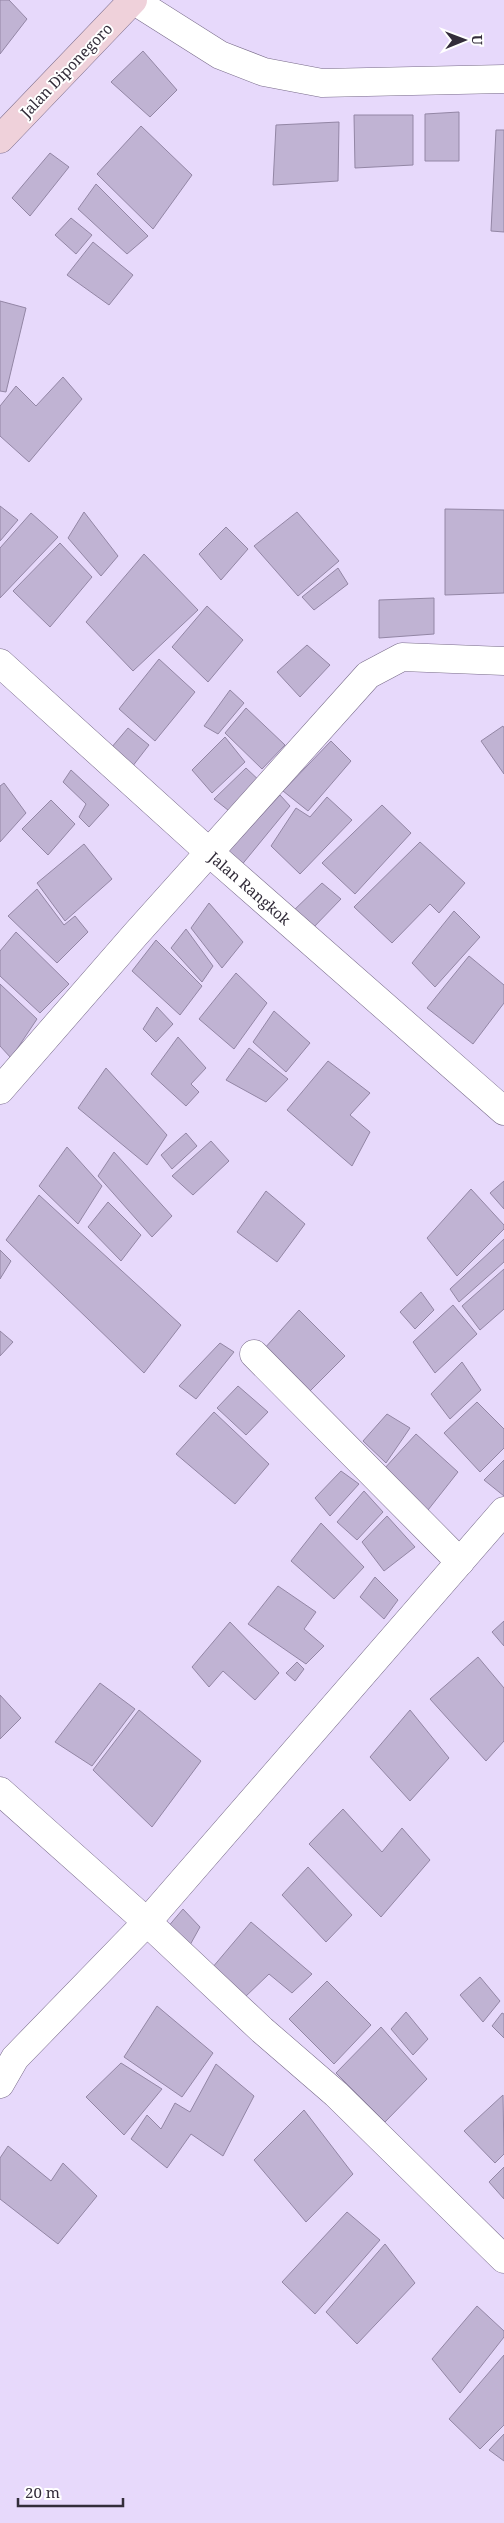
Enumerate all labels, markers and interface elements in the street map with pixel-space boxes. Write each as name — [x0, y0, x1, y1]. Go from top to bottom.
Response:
north arrow — [439, 15, 489, 65]
street label: Jalan Diponegoro — [15, 18, 116, 122]
text: U — [468, 34, 487, 46]
street label: Jalan Rangkok — [204, 846, 295, 929]
scale bar — [18, 2476, 122, 2508]
text: 20 m — [25, 2482, 60, 2502]

